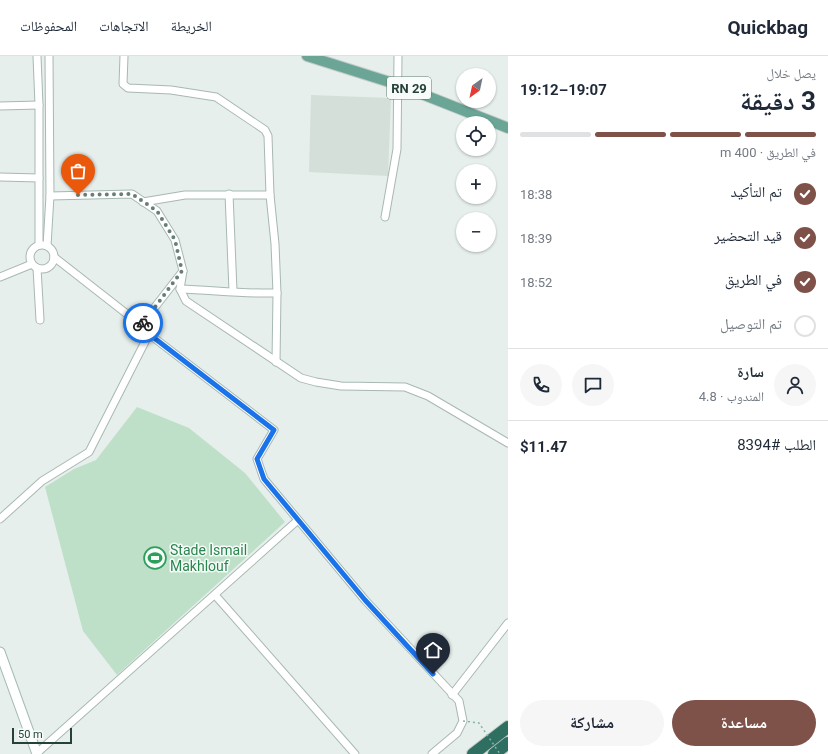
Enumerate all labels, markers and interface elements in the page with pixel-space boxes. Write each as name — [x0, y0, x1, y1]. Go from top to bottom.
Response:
text: Quickbag — [727, 16, 808, 39]
text: المحفوظات — [20, 18, 77, 34]
text: الاتجاهات — [99, 18, 149, 34]
text: الخريطة — [171, 18, 212, 34]
text: يصل خلال — [767, 66, 816, 81]
north arrow — [456, 68, 496, 108]
map controls — [456, 68, 496, 252]
road number: RN 29 — [387, 77, 431, 99]
text: 19:07–19:12 — [520, 81, 607, 99]
text: 3 دقيقة — [740, 86, 816, 116]
button: locate — [456, 116, 496, 156]
text: في الطريق · 400 m — [720, 145, 816, 160]
pin — [61, 154, 95, 195]
icon: bag — [67, 160, 89, 182]
button: + — [456, 164, 496, 204]
text: تم التأكيد — [731, 183, 782, 201]
icon: check — [794, 183, 816, 205]
text: 18:38 — [520, 187, 552, 202]
button: − — [456, 212, 496, 252]
text: قيد التحضير — [714, 227, 782, 245]
icon: check — [794, 227, 816, 249]
text: 18:39 — [520, 231, 552, 246]
text: في الطريق — [725, 271, 782, 289]
icon: check — [794, 271, 816, 293]
text: 18:52 — [520, 275, 552, 290]
courier — [123, 303, 163, 343]
icon: bike — [132, 312, 154, 334]
text: تم التوصيل — [720, 315, 782, 333]
text: سارة — [737, 363, 764, 381]
button: phone — [520, 364, 562, 406]
button: chat — [572, 364, 614, 406]
button: person — [774, 364, 816, 406]
text: المندوب · 4.8 — [699, 389, 764, 404]
text: الطلب #8394 — [737, 436, 816, 454]
text: $11.47 — [520, 438, 567, 456]
place label: Stade Ismail Makhlouf — [170, 542, 247, 574]
sports icon: Stade Ismail Makhlouf — [142, 545, 168, 571]
pin — [416, 633, 450, 674]
icon: home — [422, 639, 444, 661]
button: مشاركة — [520, 700, 664, 746]
button: مساعدة — [672, 700, 816, 746]
scale bar — [12, 726, 72, 745]
text: 50 m — [18, 728, 43, 741]

